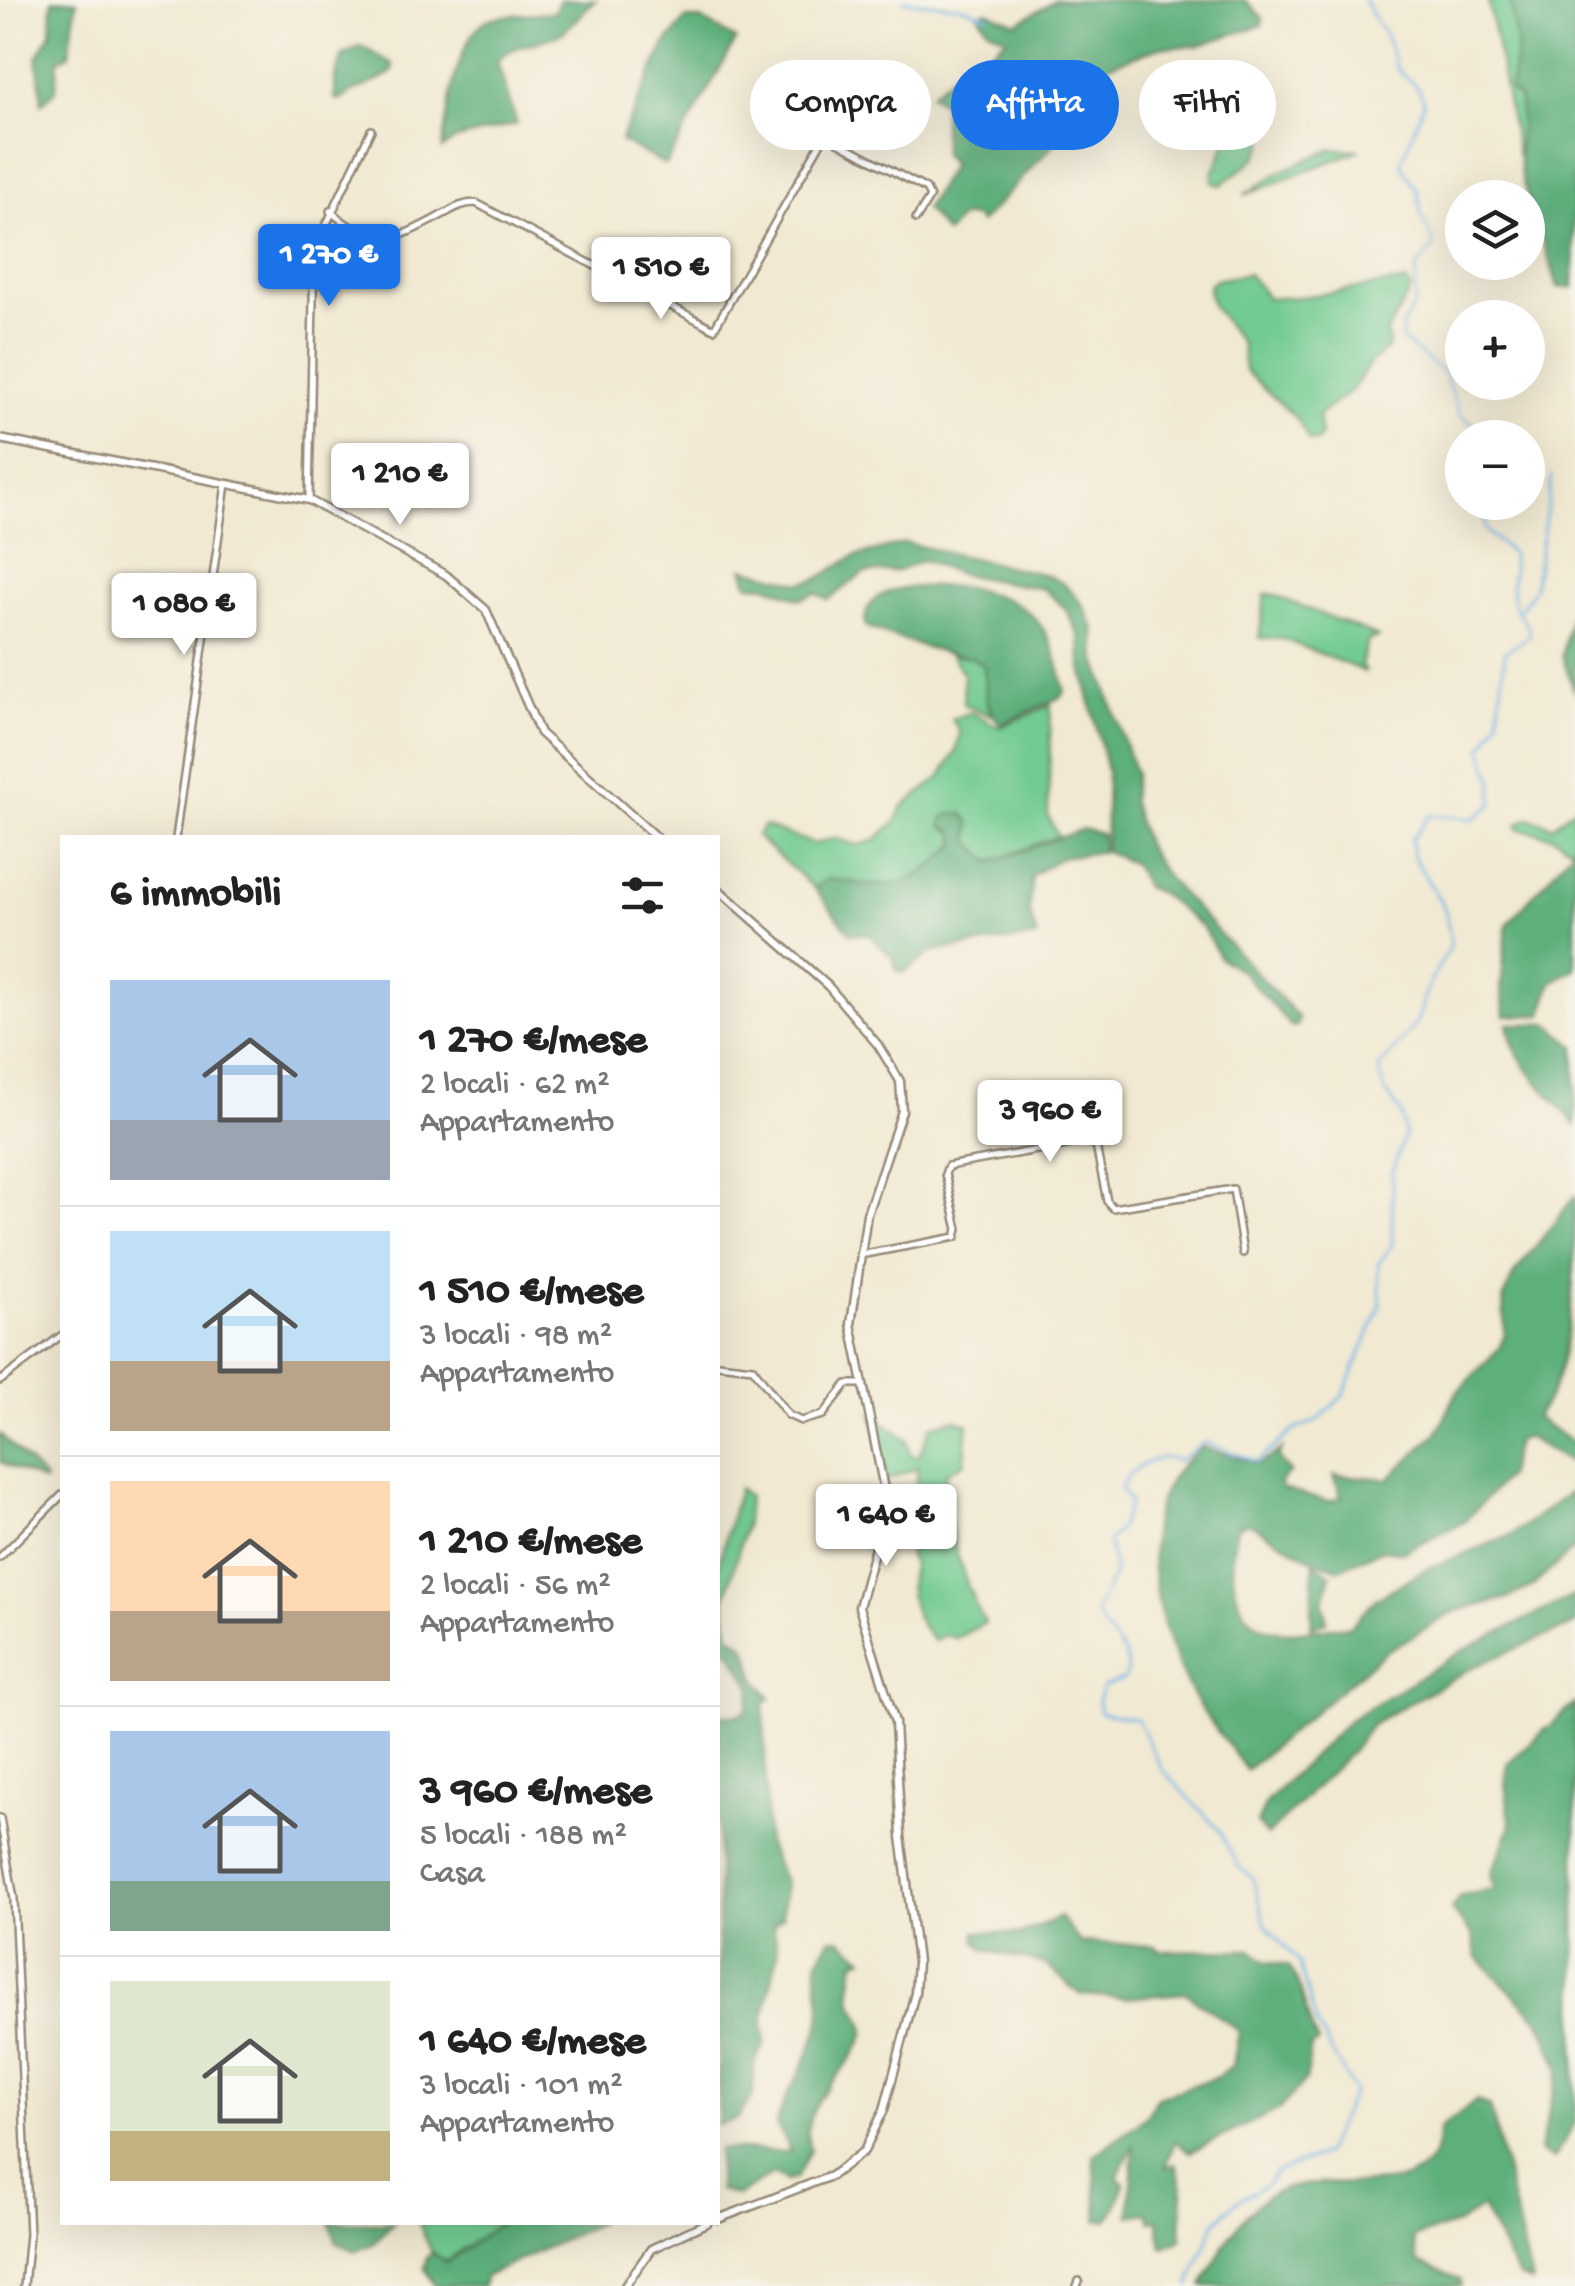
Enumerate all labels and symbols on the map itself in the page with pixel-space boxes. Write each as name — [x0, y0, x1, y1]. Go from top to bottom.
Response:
pin: 1 270 € — [237, 224, 421, 309]
pin: 1 510 € — [569, 237, 753, 322]
pin: 1 210 € — [308, 443, 492, 528]
pin: 1 080 € — [92, 573, 276, 658]
pin: 3 960 € — [958, 1080, 1142, 1165]
pin: 1 640 € — [794, 1484, 978, 1569]

